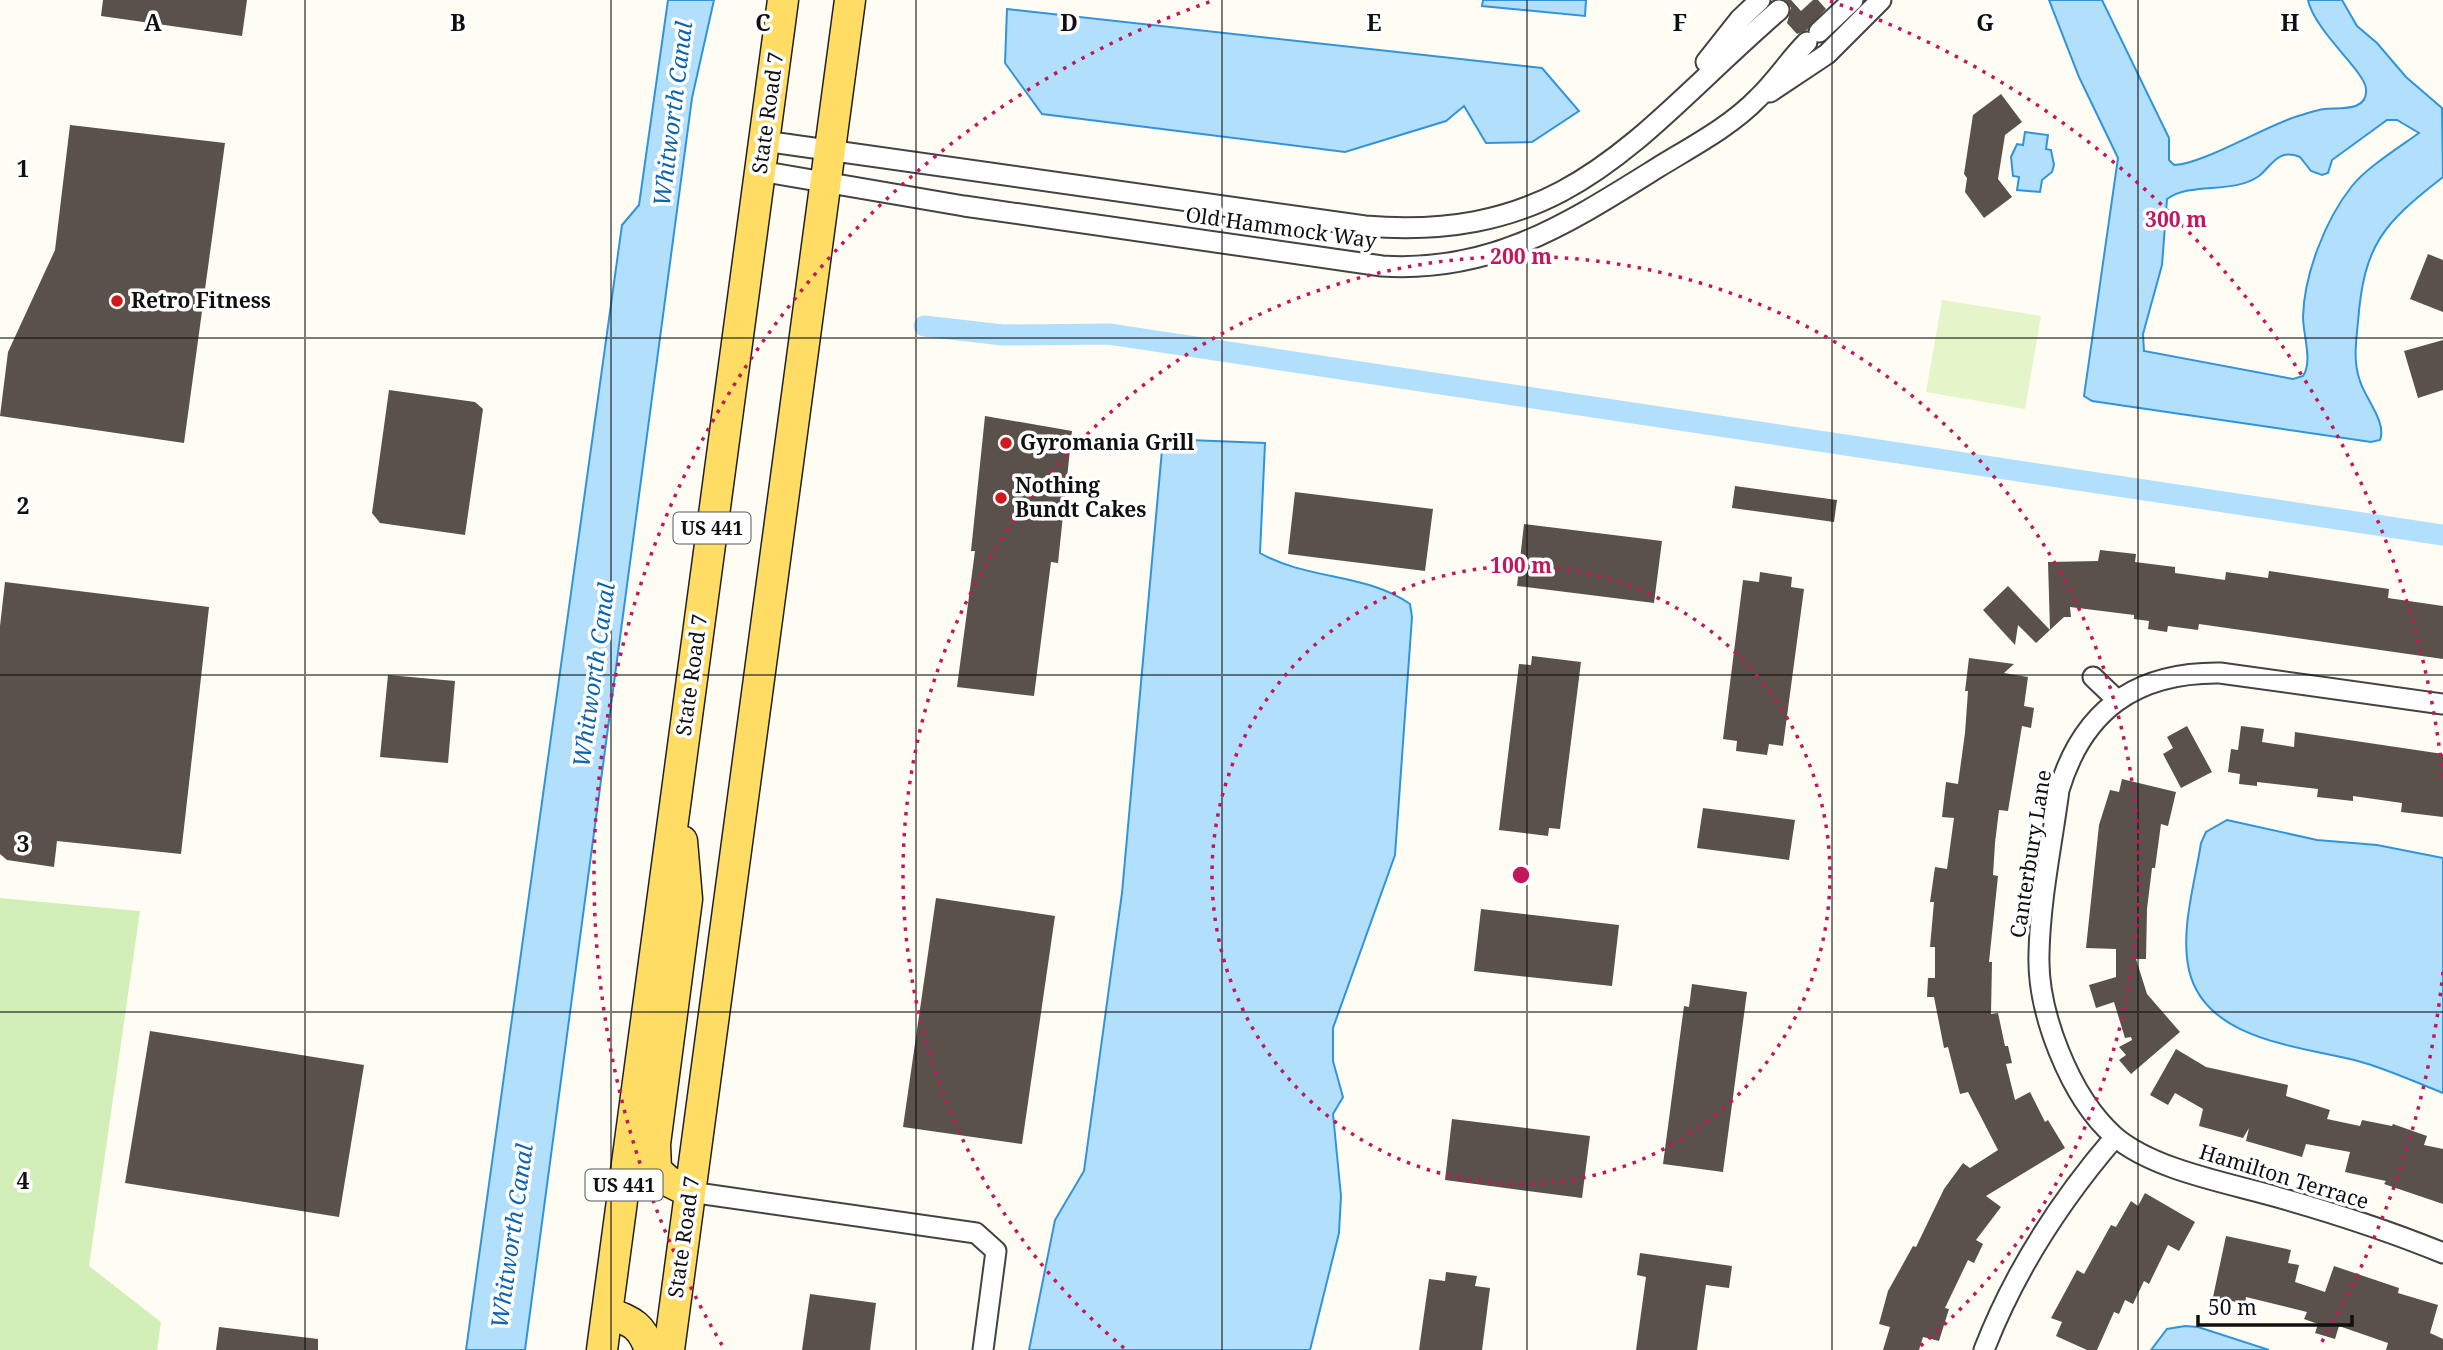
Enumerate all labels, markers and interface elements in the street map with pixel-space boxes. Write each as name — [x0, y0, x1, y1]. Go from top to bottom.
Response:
text: A — [144, 6, 162, 38]
text: B — [450, 6, 466, 38]
text: C — [755, 6, 771, 38]
text: D — [1060, 6, 1078, 38]
text: E — [1366, 6, 1382, 38]
text: F — [1673, 6, 1687, 38]
text: G — [1976, 6, 1994, 38]
text: H — [2281, 6, 2300, 38]
water label: Whitworth Canal — [645, 20, 699, 208]
street label: State Road 7 — [745, 50, 789, 175]
text: 1 — [17, 152, 30, 184]
street label: Old Hammock Way — [1184, 200, 1379, 254]
text: 300 m — [2145, 205, 2207, 233]
text: 200 m — [1490, 242, 1552, 270]
place label: Retro Fitness — [131, 286, 271, 314]
marker: Retro Fitness — [109, 293, 125, 309]
place label: Gyromania Grill — [1020, 428, 1195, 456]
marker: Gyromania Grill — [998, 435, 1014, 451]
place label: Nothing Bundt Cakes — [1015, 471, 1146, 523]
text: 2 — [17, 489, 30, 521]
marker: Nothing Bundt Cakes — [993, 490, 1009, 506]
road number: US 441 — [674, 512, 750, 544]
text: 100 m — [1490, 551, 1552, 579]
water label: Whitworth Canal — [564, 580, 622, 769]
street label: State Road 7 — [669, 612, 713, 737]
street label: Canterbury Lane — [2003, 768, 2057, 940]
text: 3 — [17, 827, 30, 859]
centre of rings — [1509, 863, 1533, 887]
street label: Hamilton Terrace — [2196, 1137, 2372, 1215]
water label: Whitworth Canal — [482, 1141, 540, 1330]
text: 4 — [17, 1164, 30, 1196]
road number: US 441 — [586, 1170, 662, 1200]
street label: State Road 7 — [661, 1174, 705, 1299]
scale bar — [2198, 1284, 2352, 1328]
text: 50 m — [2208, 1293, 2257, 1321]

